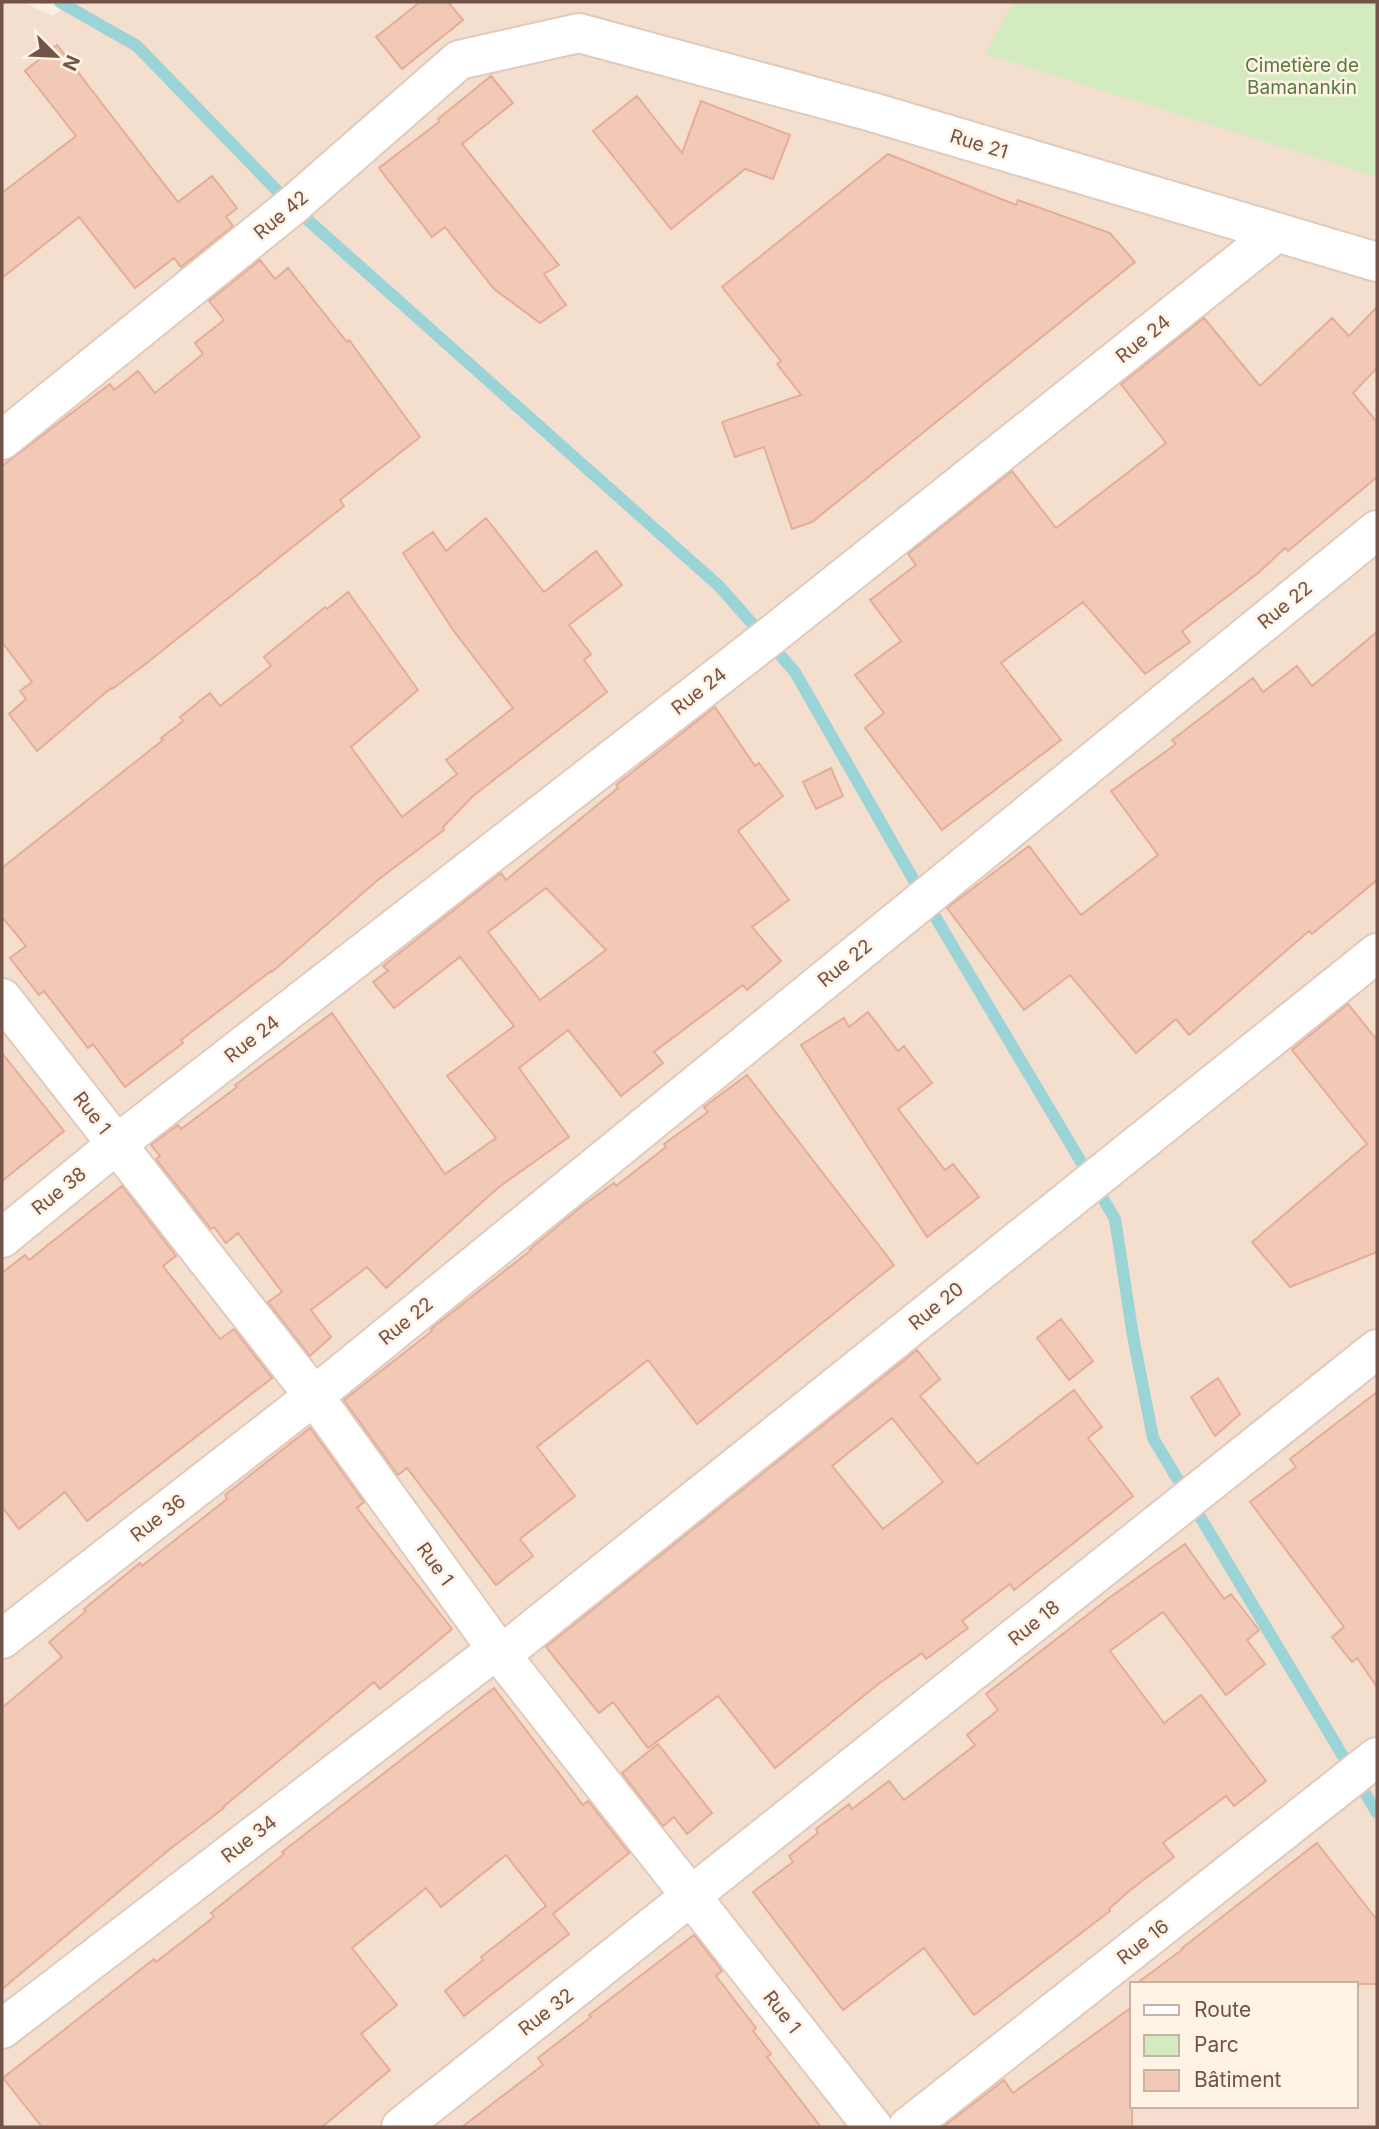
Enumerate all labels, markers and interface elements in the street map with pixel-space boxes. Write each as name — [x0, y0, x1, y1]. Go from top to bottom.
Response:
north arrow — [21, 21, 91, 91]
text: N — [58, 51, 85, 74]
park label: Cimetière de Bamanankin — [1245, 54, 1359, 99]
street label: Rue 21 — [947, 124, 1011, 164]
street label: Rue 42 — [249, 186, 313, 244]
street label: Rue 24 — [1111, 310, 1175, 368]
street label: Rue 22 — [1253, 576, 1317, 634]
street label: Rue 24 — [667, 662, 731, 720]
street label: Rue 22 — [813, 934, 877, 992]
street label: Rue 24 — [220, 1010, 284, 1068]
street label: Rue 1 — [68, 1087, 116, 1139]
street label: Rue 38 — [27, 1162, 91, 1220]
street label: Rue 20 — [904, 1277, 968, 1335]
street label: Rue 22 — [374, 1292, 438, 1350]
street label: Rue 36 — [126, 1489, 190, 1547]
street label: Rue 1 — [412, 1538, 458, 1590]
street label: Rue 18 — [1004, 1595, 1064, 1651]
street label: Rue 34 — [217, 1810, 281, 1868]
street label: Rue 16 — [1113, 1915, 1173, 1969]
legend — [1130, 1982, 1358, 2108]
street label: Rue 32 — [514, 1983, 578, 2041]
street label: Rue 1 — [758, 1986, 806, 2038]
text: Route — [1194, 1997, 1251, 2022]
text: Parc — [1194, 2032, 1239, 2057]
text: Bâtiment — [1194, 2067, 1282, 2092]

